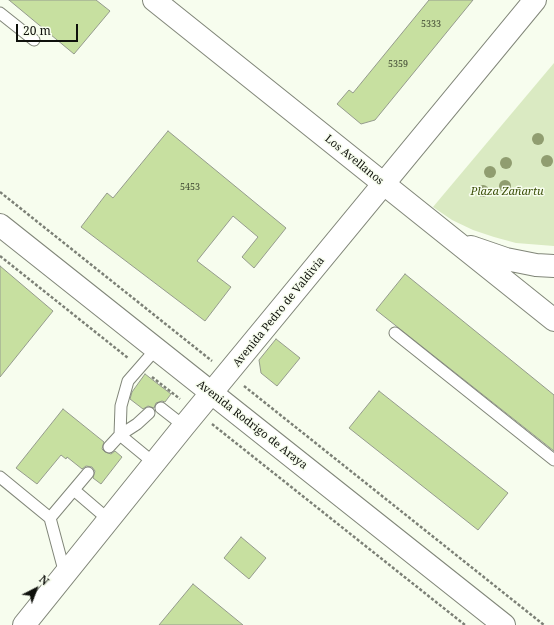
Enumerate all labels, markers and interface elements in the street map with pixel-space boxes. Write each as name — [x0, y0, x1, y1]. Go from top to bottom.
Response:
scale bar — [18, 16, 80, 42]
house number: 5333 — [421, 19, 441, 29]
text: 20 m — [23, 22, 51, 39]
house number: 5359 — [388, 59, 408, 69]
street label: Los Avellanos — [322, 132, 386, 188]
house number: 5453 — [180, 182, 200, 192]
park label: Plaza Zañartu — [470, 185, 544, 199]
street label: Avenida Pedro de Valdivia — [231, 254, 327, 370]
street label: Avenida Rodrigo de Araya — [194, 378, 310, 472]
north arrow — [16, 569, 56, 609]
text: N — [36, 571, 53, 588]

